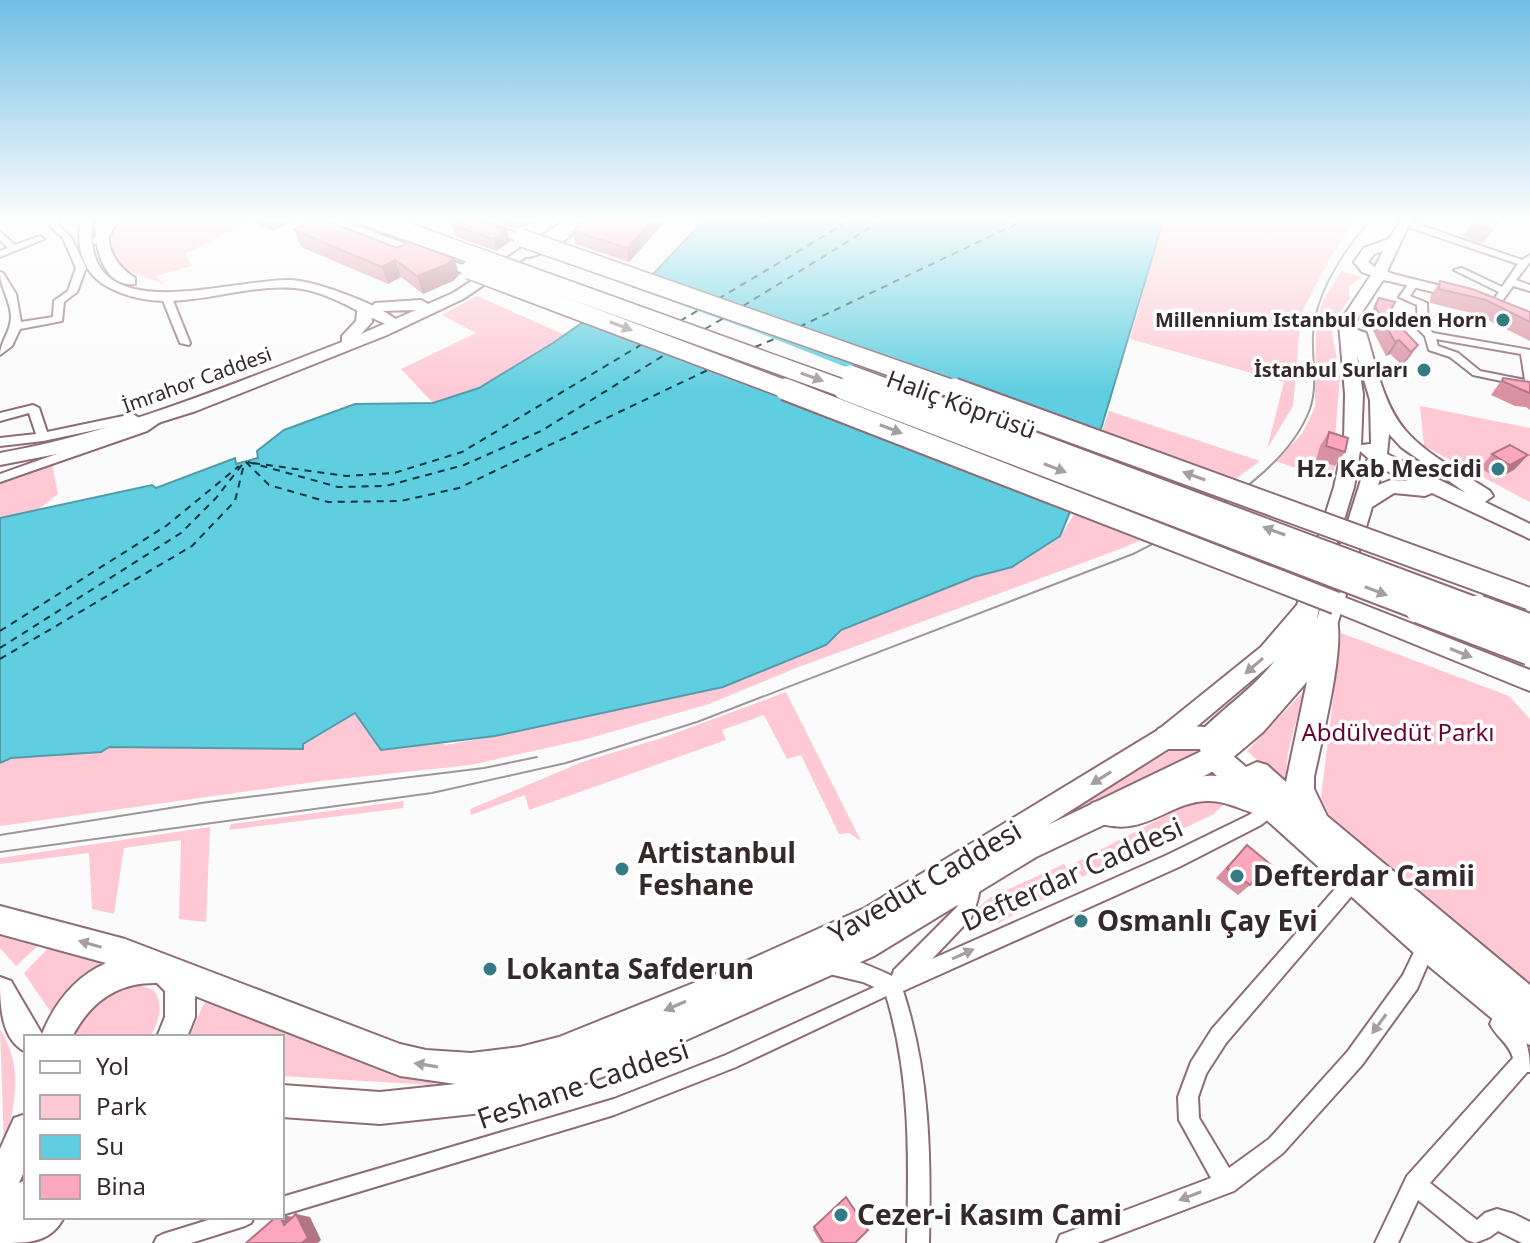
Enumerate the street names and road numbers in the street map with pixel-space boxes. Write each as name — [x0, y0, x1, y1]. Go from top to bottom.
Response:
street label: İmrahor Caddesi — [118, 340, 275, 419]
street label: Haliç Köprüsü — [882, 361, 1041, 446]
street label: Defterdar Caddesi — [955, 807, 1188, 939]
street label: Yavedut Caddesi — [821, 811, 1028, 952]
street label: Feshane Caddesi — [472, 1029, 694, 1137]

